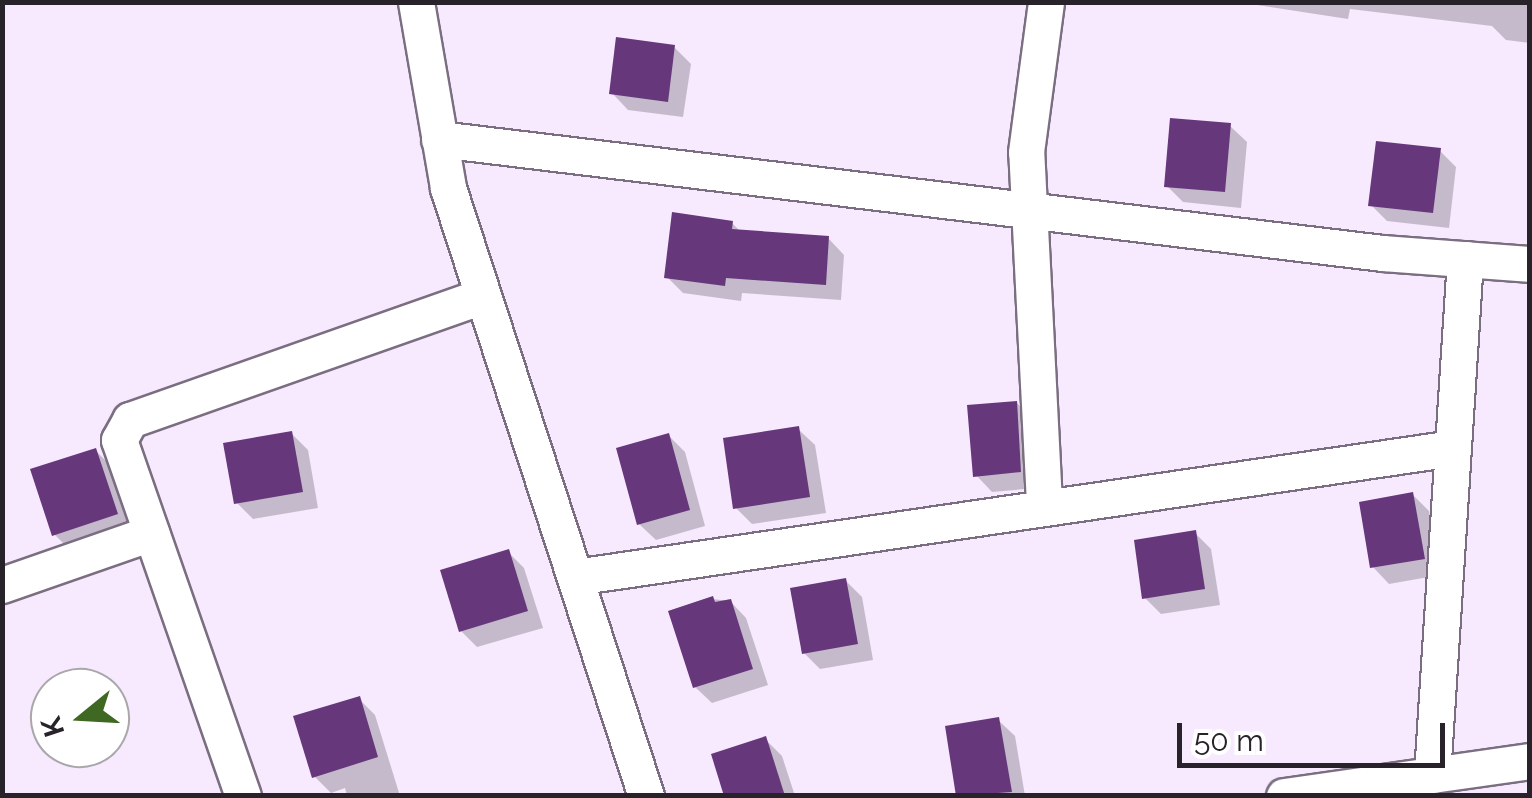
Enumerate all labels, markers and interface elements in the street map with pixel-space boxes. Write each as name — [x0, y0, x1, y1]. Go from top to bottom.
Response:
north arrow — [30, 668, 130, 768]
scale bar — [1182, 703, 1450, 765]
text: K — [34, 713, 71, 741]
text: 50 m — [1194, 723, 1264, 758]

